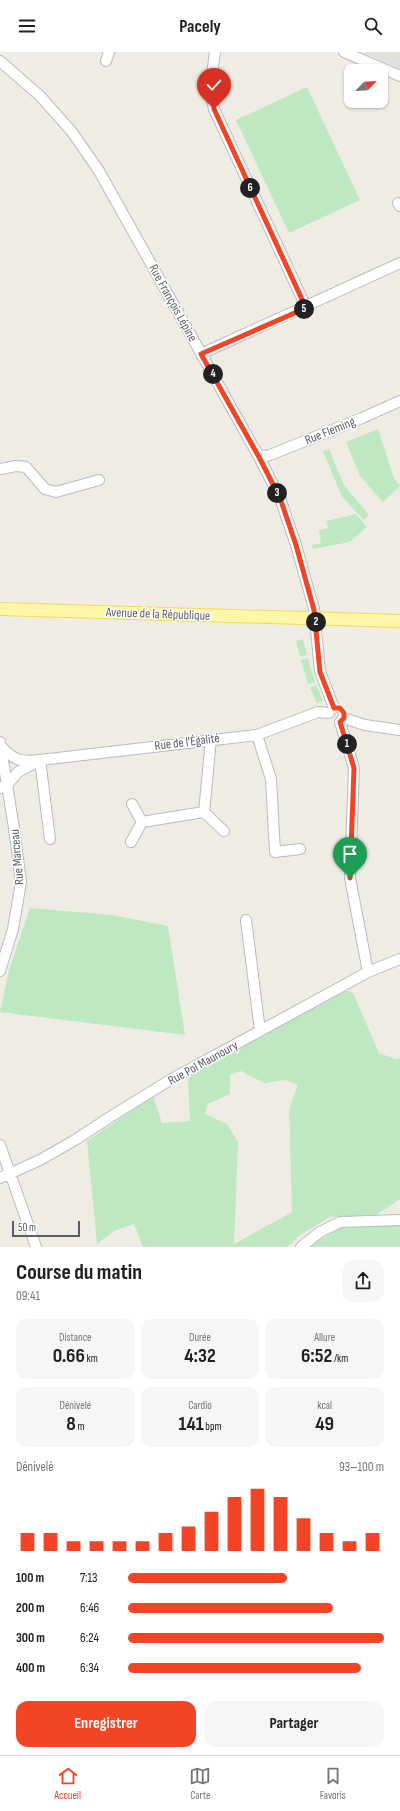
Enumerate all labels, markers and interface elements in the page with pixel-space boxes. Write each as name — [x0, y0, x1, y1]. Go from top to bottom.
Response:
icon: menu — [16, 15, 38, 37]
icon: search — [362, 15, 384, 37]
text: Pacely — [179, 16, 221, 37]
north arrow — [344, 64, 388, 108]
map controls — [344, 64, 388, 108]
pin — [197, 68, 231, 109]
icon: check — [203, 74, 225, 96]
pin: 6 — [240, 178, 260, 198]
text: 6 — [247, 181, 253, 194]
street label: Rue François Lépine — [145, 262, 201, 344]
pin: 5 — [294, 299, 314, 319]
text: 5 — [302, 302, 306, 315]
pin: 4 — [203, 364, 223, 384]
text: 4 — [210, 367, 216, 380]
street label: Rue Fleming — [303, 414, 357, 448]
pin: 3 — [267, 483, 287, 503]
text: 3 — [275, 486, 279, 499]
street label: Avenue de la République — [104, 604, 211, 624]
pin: 2 — [306, 612, 326, 632]
text: 2 — [314, 615, 318, 628]
street label: Rue de l'Égalité — [154, 730, 220, 754]
pin: 1 — [337, 734, 357, 754]
text: 1 — [345, 737, 349, 750]
street label: Rue Marceau — [7, 829, 27, 885]
pin — [333, 837, 367, 878]
icon: arrive — [339, 843, 361, 865]
street label: Rue Pol Maunoury — [165, 1037, 241, 1089]
scale bar — [12, 1219, 80, 1238]
text: 50 m — [18, 1221, 36, 1234]
text: Course du matin — [16, 1259, 142, 1286]
button: share — [342, 1260, 384, 1302]
text: 09:41 — [16, 1288, 40, 1304]
text: Distance — [59, 1331, 92, 1344]
text: Durée — [189, 1331, 211, 1344]
text: Allure — [314, 1331, 335, 1344]
text: 0.66 — [53, 1344, 85, 1368]
text: 4:32 — [184, 1344, 216, 1368]
text: 6:52 — [301, 1344, 332, 1368]
text: km — [85, 1352, 98, 1365]
text: /km — [332, 1352, 348, 1365]
text: Dénivelé — [60, 1399, 91, 1412]
text: Cardio — [188, 1399, 212, 1412]
text: kcal — [317, 1399, 332, 1412]
text: 8 — [66, 1412, 76, 1436]
text: 141 — [178, 1412, 204, 1436]
text: 49 — [315, 1412, 334, 1436]
text: m — [76, 1420, 84, 1433]
text: bpm — [204, 1420, 222, 1433]
text: Dénivelé — [16, 1459, 53, 1475]
text: 93–100 m — [339, 1459, 384, 1475]
text: 100 m — [16, 1570, 44, 1586]
text: 7:13 — [80, 1570, 98, 1586]
text: 200 m — [16, 1600, 45, 1616]
text: 6:46 — [80, 1600, 99, 1616]
text: 300 m — [16, 1630, 45, 1646]
text: 6:24 — [80, 1630, 99, 1646]
text: 400 m — [16, 1660, 45, 1676]
text: 6:34 — [80, 1660, 99, 1676]
button: Enregistrer — [16, 1701, 196, 1747]
button: Partager — [204, 1701, 384, 1747]
tab: Accueil — [54, 1765, 81, 1802]
tab: Carte — [189, 1765, 211, 1802]
tab: Favoris — [320, 1765, 346, 1802]

